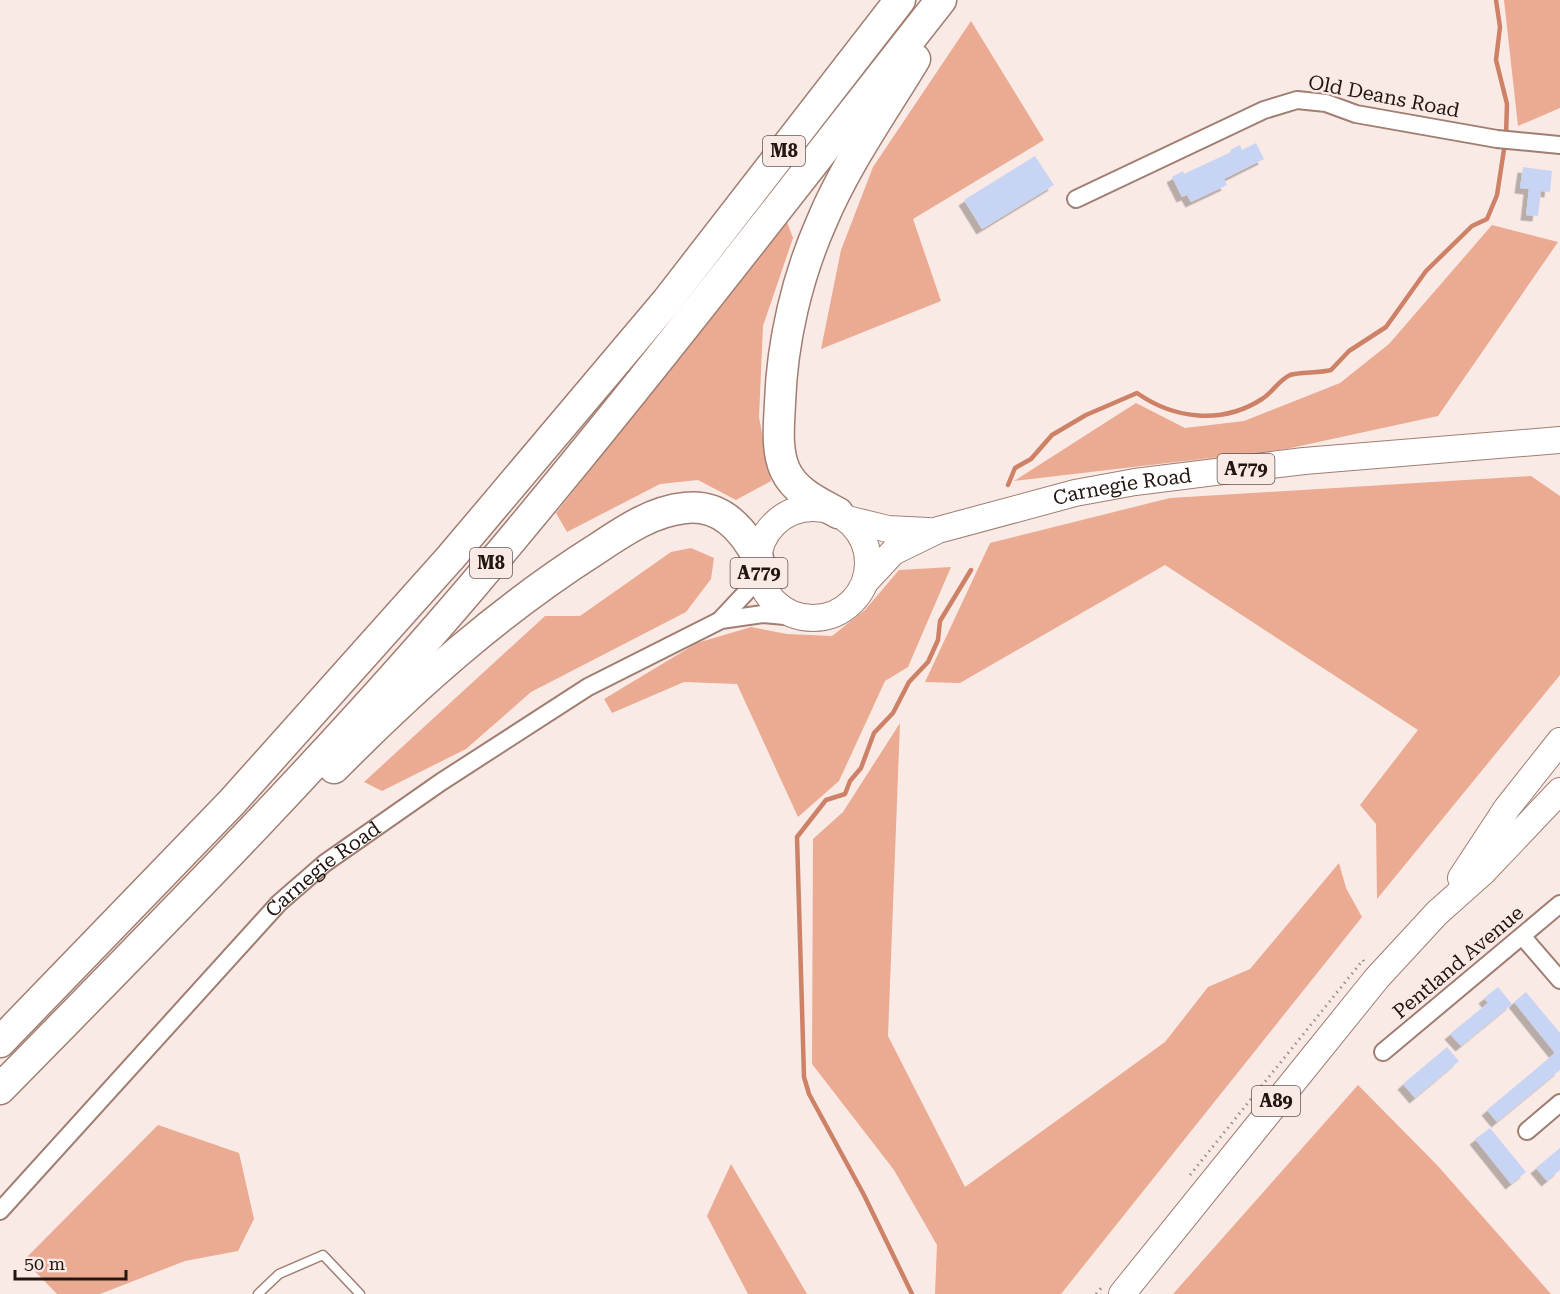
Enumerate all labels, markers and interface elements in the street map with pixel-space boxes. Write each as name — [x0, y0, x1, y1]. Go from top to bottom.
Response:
street label: Old Deans Road — [1306, 70, 1462, 122]
road number: M8 — [763, 136, 805, 166]
road number: A779 — [1218, 454, 1274, 484]
street label: Carnegie Road — [1050, 463, 1193, 510]
road number: M8 — [470, 548, 512, 578]
road number: A779 — [730, 558, 788, 588]
street label: Carnegie Road — [260, 816, 385, 922]
street label: Pentland Avenue — [1388, 900, 1528, 1024]
road number: A89 — [1252, 1086, 1300, 1116]
scale bar — [15, 1243, 126, 1281]
text: 50 m — [24, 1253, 65, 1274]

